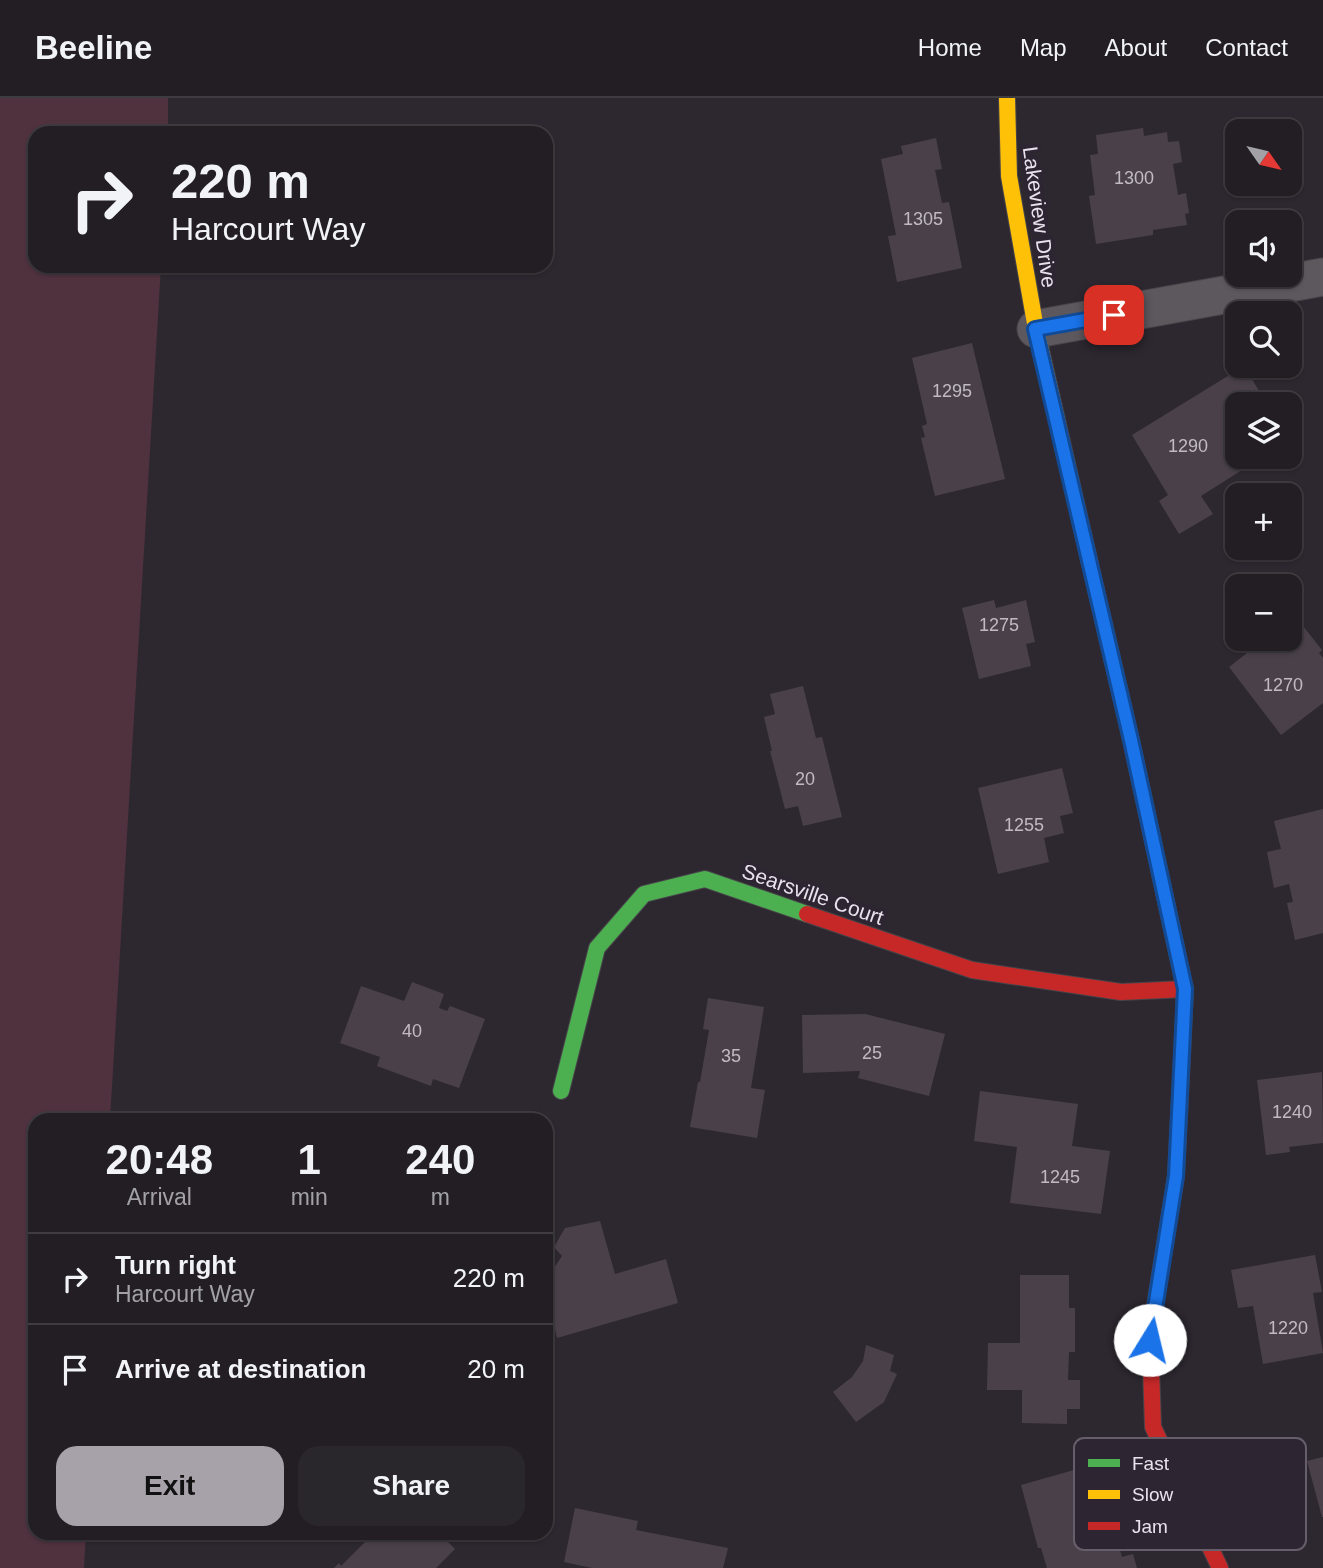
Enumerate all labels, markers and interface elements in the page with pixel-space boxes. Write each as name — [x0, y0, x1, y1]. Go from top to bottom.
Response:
text: Beeline — [35, 29, 152, 66]
text: Home — [918, 34, 982, 61]
text: Map — [1020, 34, 1067, 61]
text: About — [1105, 34, 1167, 61]
text: Contact — [1205, 34, 1288, 61]
north arrow — [1225, 119, 1302, 196]
map controls — [1225, 119, 1302, 651]
street label: Lakeview Drive — [1019, 145, 1061, 289]
icon: right — [56, 154, 147, 245]
text: 220 m — [171, 154, 310, 208]
house number: 1300 — [1114, 168, 1154, 188]
house number: 1305 — [903, 209, 943, 229]
button: sound — [1225, 210, 1302, 287]
text: Harcourt Way — [171, 211, 365, 247]
pin — [1084, 285, 1144, 345]
icon: arrive — [1095, 296, 1133, 334]
button: search — [1225, 301, 1302, 378]
house number: 1295 — [932, 381, 972, 401]
button: layers — [1225, 392, 1302, 469]
house number: 1290 — [1168, 436, 1208, 456]
button: + — [1225, 483, 1302, 560]
button: − — [1225, 574, 1302, 651]
house number: 1275 — [979, 615, 1019, 635]
house number: 1270 — [1263, 675, 1303, 695]
house number: 20 — [795, 769, 815, 789]
house number: 1255 — [1004, 815, 1044, 835]
street label: Searsville Court — [739, 859, 887, 929]
house number: 40 — [402, 1021, 422, 1041]
house number: 25 — [862, 1043, 882, 1063]
house number: 35 — [721, 1046, 741, 1066]
house number: 1240 — [1272, 1102, 1312, 1122]
text: 20:48 — [106, 1136, 213, 1183]
text: 1 — [297, 1136, 321, 1183]
text: 240 — [405, 1136, 475, 1183]
house number: 1245 — [1040, 1167, 1080, 1187]
text: Arrival — [127, 1184, 192, 1210]
text: min — [291, 1184, 328, 1210]
text: m — [431, 1184, 450, 1210]
text: Turn right — [115, 1250, 236, 1280]
icon: right — [56, 1260, 94, 1298]
text: 220 m — [453, 1263, 525, 1293]
text: Harcourt Way — [115, 1281, 255, 1307]
position arrow — [1113, 1303, 1187, 1377]
house number: 1220 — [1268, 1318, 1308, 1338]
icon: arrive — [56, 1351, 94, 1389]
text: Arrive at destination — [115, 1354, 366, 1384]
text: 20 m — [467, 1354, 525, 1384]
legend — [1074, 1438, 1306, 1550]
button: Exit — [56, 1446, 284, 1526]
button: Share — [298, 1446, 525, 1526]
text: Fast — [1132, 1453, 1170, 1474]
text: Slow — [1132, 1484, 1173, 1505]
text: Jam — [1132, 1516, 1168, 1537]

